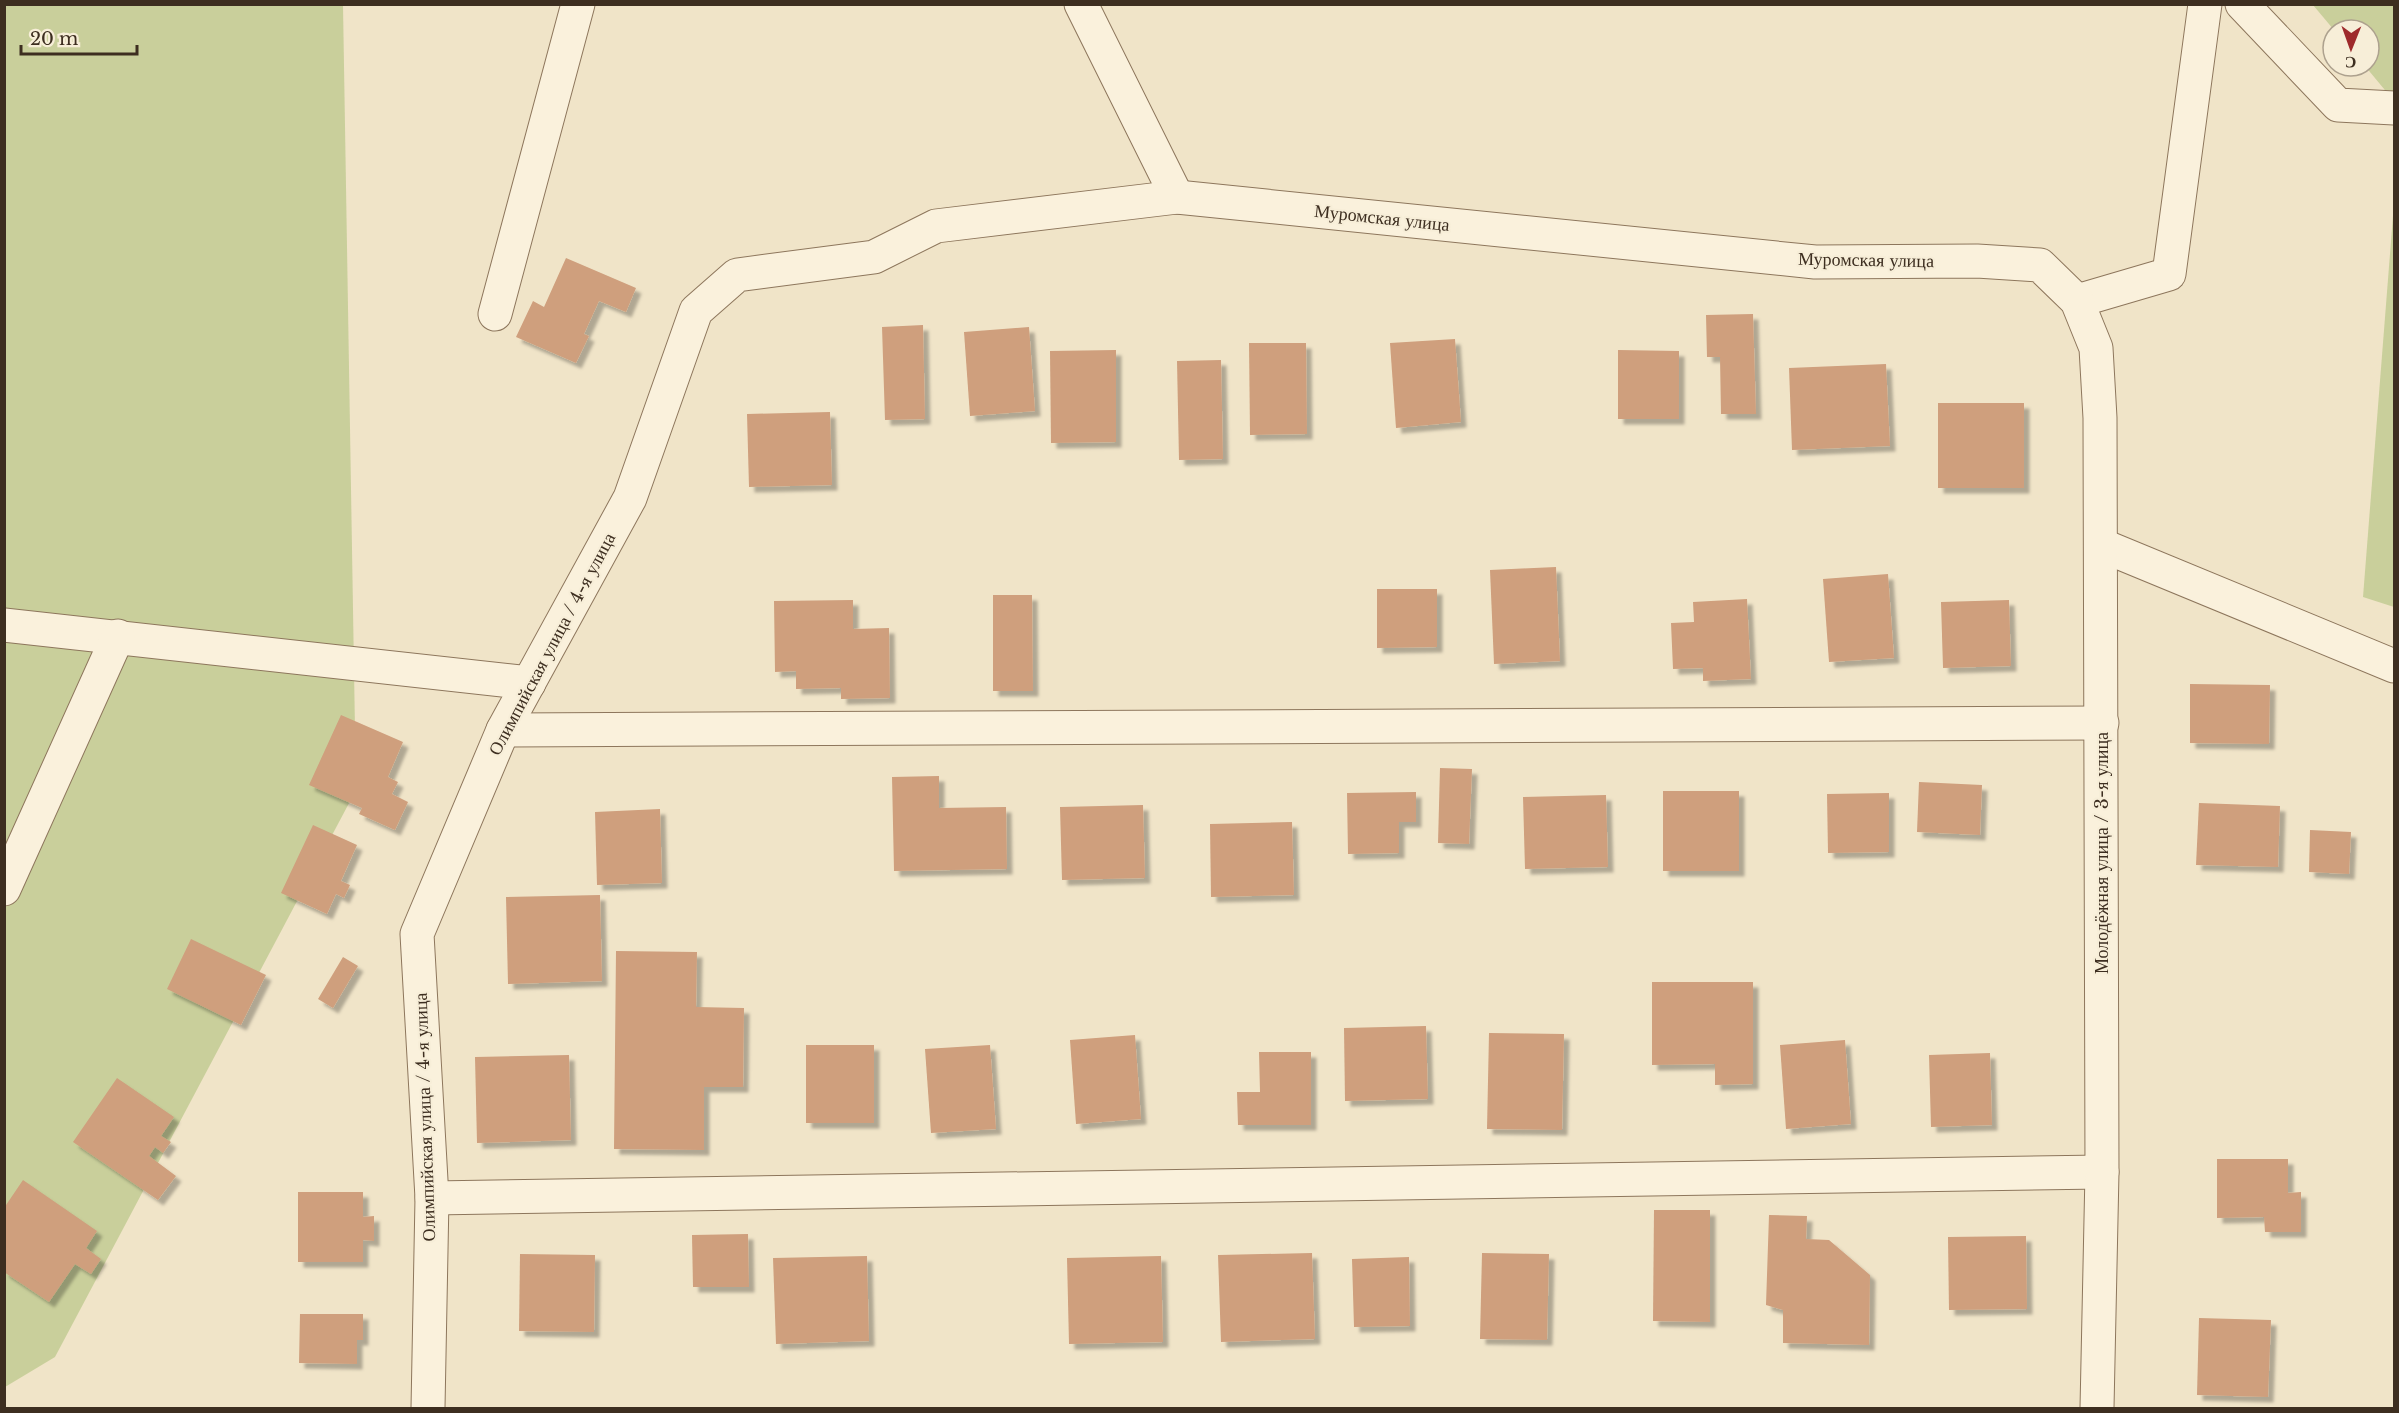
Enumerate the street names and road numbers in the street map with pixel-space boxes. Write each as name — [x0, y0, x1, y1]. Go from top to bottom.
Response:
street label: Муромская улица — [1313, 200, 1451, 236]
street label: Муромская улица — [1798, 248, 1934, 272]
street label: Олимпийская улица / 4-я улица — [484, 529, 620, 759]
street label: Молодёжная улица / 3-я улица — [2091, 732, 2113, 974]
street label: Олимпийская улица / 4-я улица — [410, 992, 440, 1242]

